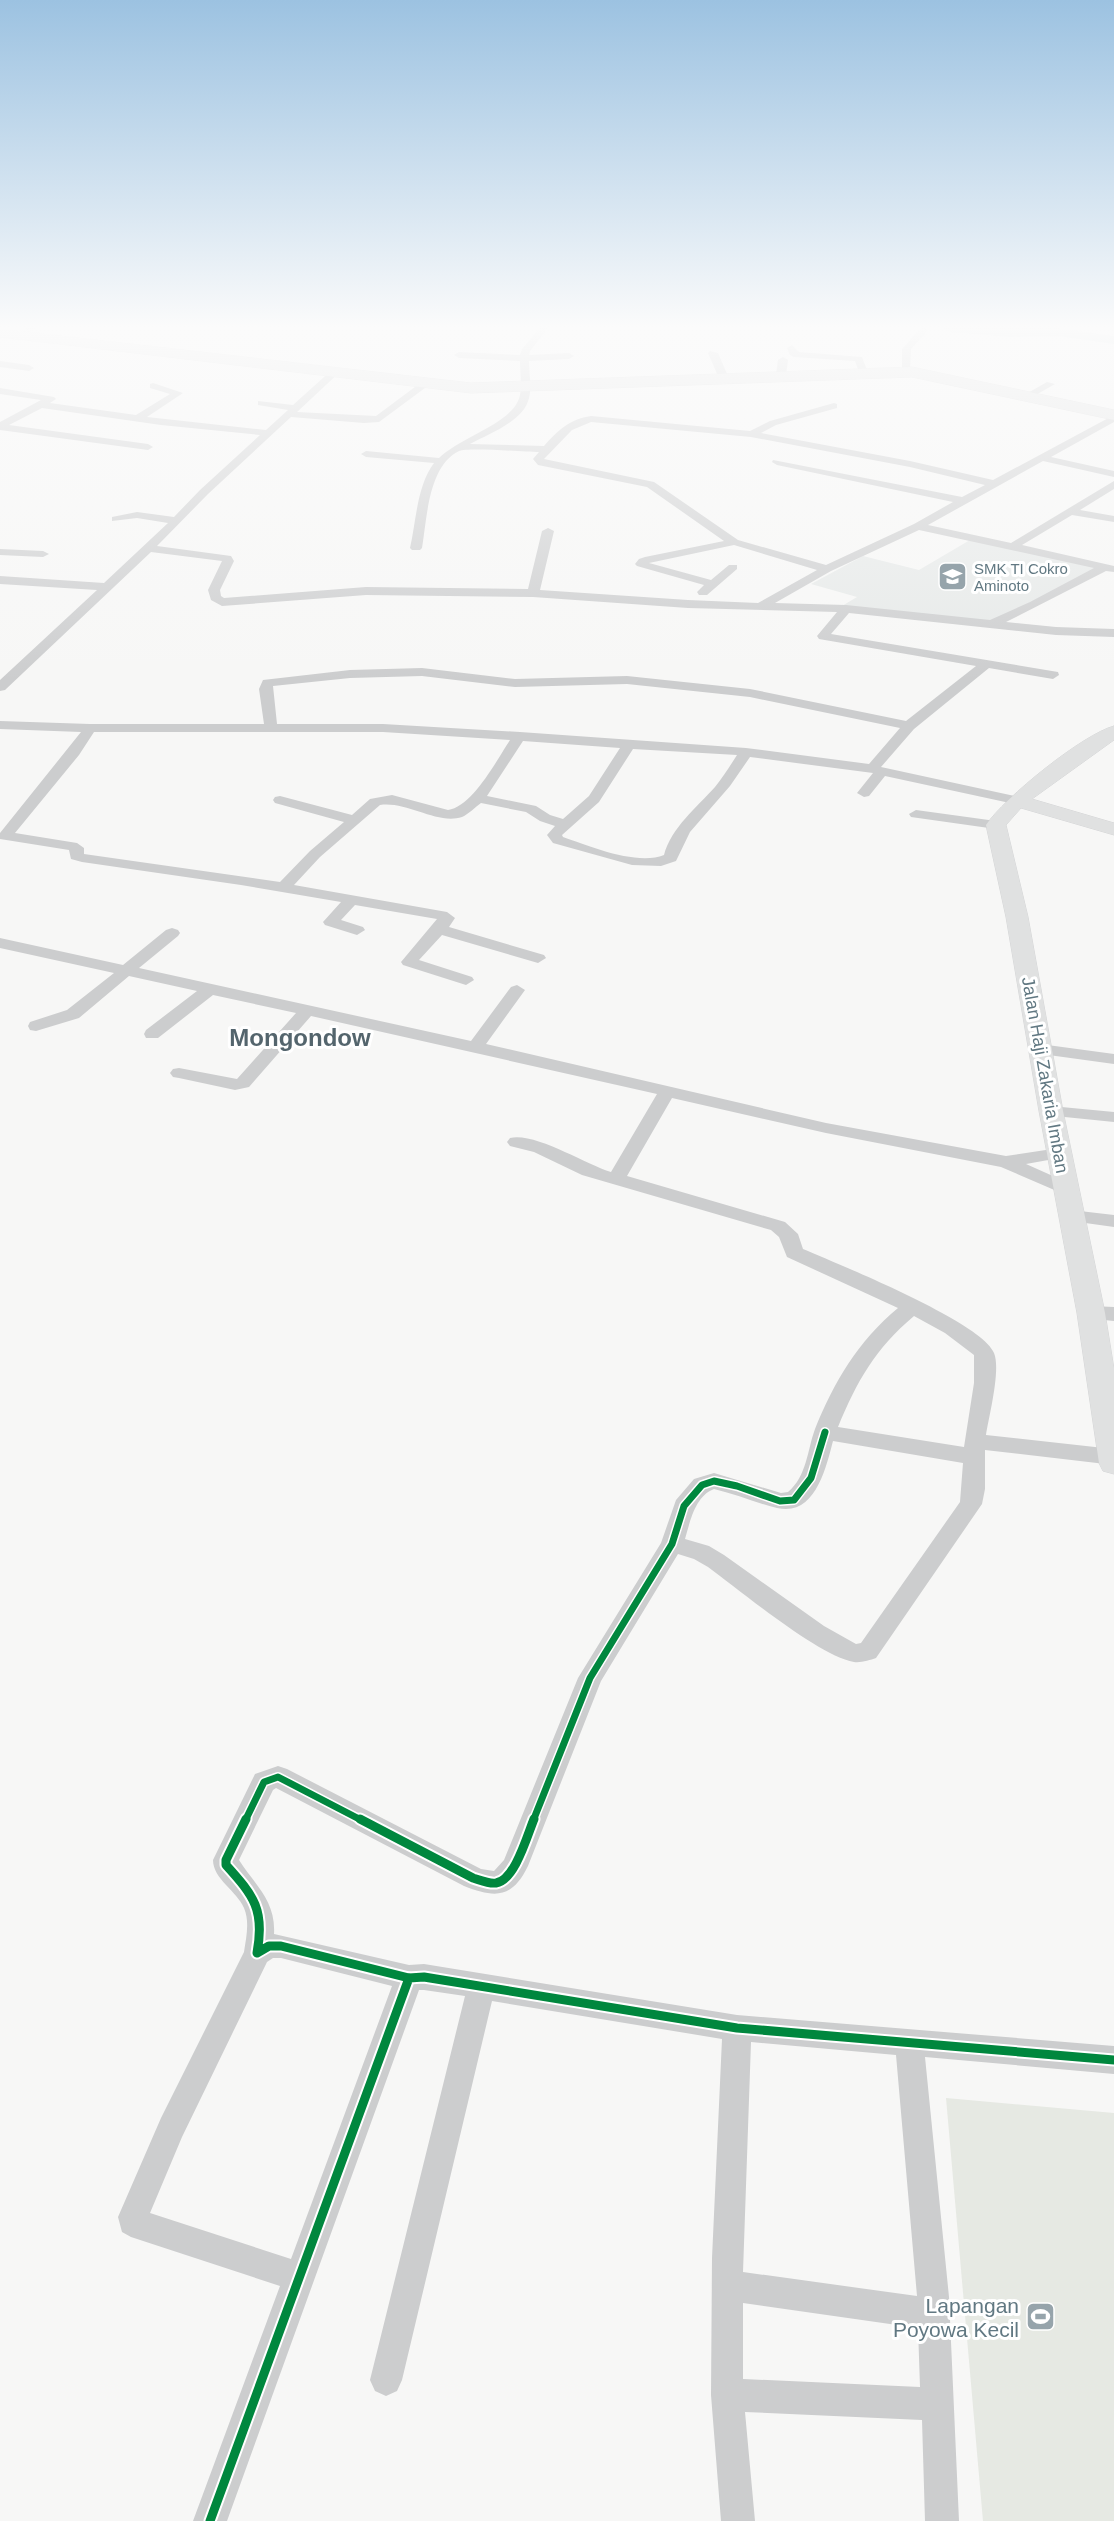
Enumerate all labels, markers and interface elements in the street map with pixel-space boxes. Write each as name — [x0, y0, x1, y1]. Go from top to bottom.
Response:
place label: SMK TI Cokro Aminoto — [974, 560, 1068, 594]
school or university icon: SMK TI Cokro Aminoto — [937, 561, 969, 593]
street label: Jalan Haji Zakaria Imban — [1018, 975, 1072, 1175]
district label: Mongondow — [229, 1024, 371, 1051]
place label: Lapangan Poyowa Kecil — [893, 2294, 1019, 2341]
sports icon: Lapangan Poyowa Kecil — [1024, 2301, 1056, 2333]

